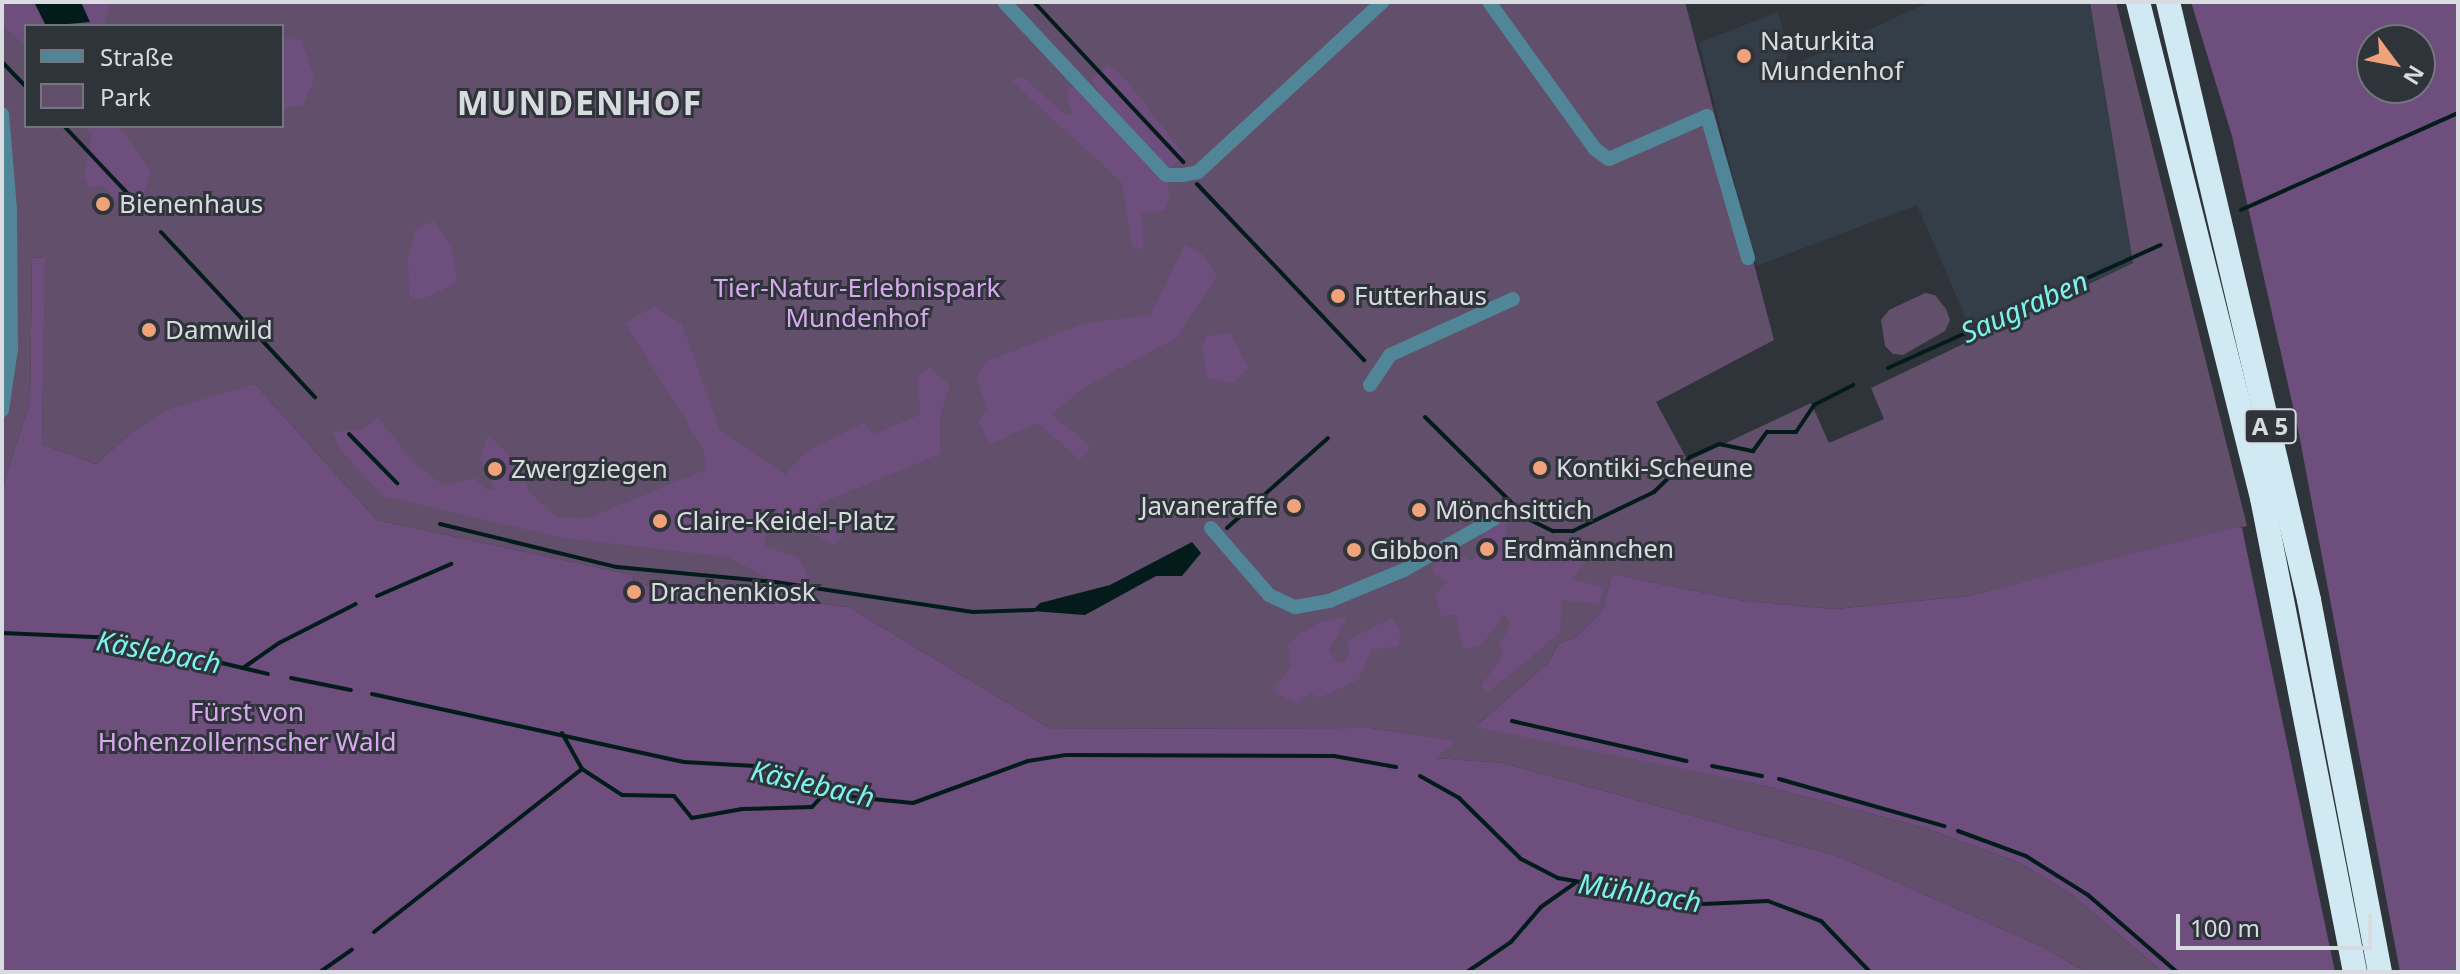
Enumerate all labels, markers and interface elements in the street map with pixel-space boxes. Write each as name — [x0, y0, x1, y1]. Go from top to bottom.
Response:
legend — [24, 24, 284, 128]
north arrow — [2356, 24, 2436, 104]
place label: Naturkita Mundenhof — [1760, 25, 1903, 86]
text: Straße — [100, 40, 173, 73]
marker: Naturkita Mundenhof — [1735, 47, 1753, 65]
text: N — [2397, 60, 2432, 91]
text: Park — [100, 80, 151, 113]
district label: MUNDENHOF — [457, 83, 703, 123]
place label: Bienenhaus — [119, 188, 263, 220]
marker: Bienenhaus — [94, 195, 112, 213]
water label: Saugraben — [1955, 263, 2093, 349]
park label: Tier-Natur-Erlebnispark Mundenhof — [714, 272, 1000, 334]
place label: Futterhaus — [1354, 280, 1487, 312]
marker: Futterhaus — [1329, 287, 1347, 305]
place label: Damwild — [165, 314, 273, 346]
marker: Damwild — [140, 321, 158, 339]
road number: A 5 — [2242, 406, 2298, 446]
place label: Kontiki-Scheune — [1556, 452, 1753, 484]
place label: Zwergziegen — [511, 453, 668, 485]
marker: Kontiki-Scheune — [1531, 459, 1549, 477]
marker: Zwergziegen — [486, 460, 504, 478]
place label: Javaneraffe — [1140, 490, 1278, 522]
place label: Mönchsittich — [1435, 494, 1592, 526]
marker: Javaneraffe — [1285, 497, 1303, 515]
marker: Mönchsittich — [1410, 501, 1428, 519]
place label: Claire-Keidel-Platz — [676, 505, 896, 537]
marker: Claire-Keidel-Platz — [651, 512, 669, 530]
place label: Erdmännchen — [1503, 533, 1674, 565]
place label: Gibbon — [1370, 534, 1459, 566]
marker: Erdmännchen — [1478, 540, 1496, 558]
marker: Gibbon — [1345, 541, 1363, 559]
place label: Drachenkiosk — [650, 576, 816, 608]
marker: Drachenkiosk — [625, 583, 643, 601]
water label: Käslebach — [94, 622, 224, 680]
park label: Fürst von Hohenzollernscher Wald — [98, 696, 396, 758]
water label: Käslebach — [748, 752, 878, 814]
water label: Mühlbach — [1576, 866, 1704, 918]
scale bar — [2180, 898, 2376, 948]
text: 100 m — [2190, 911, 2260, 944]

